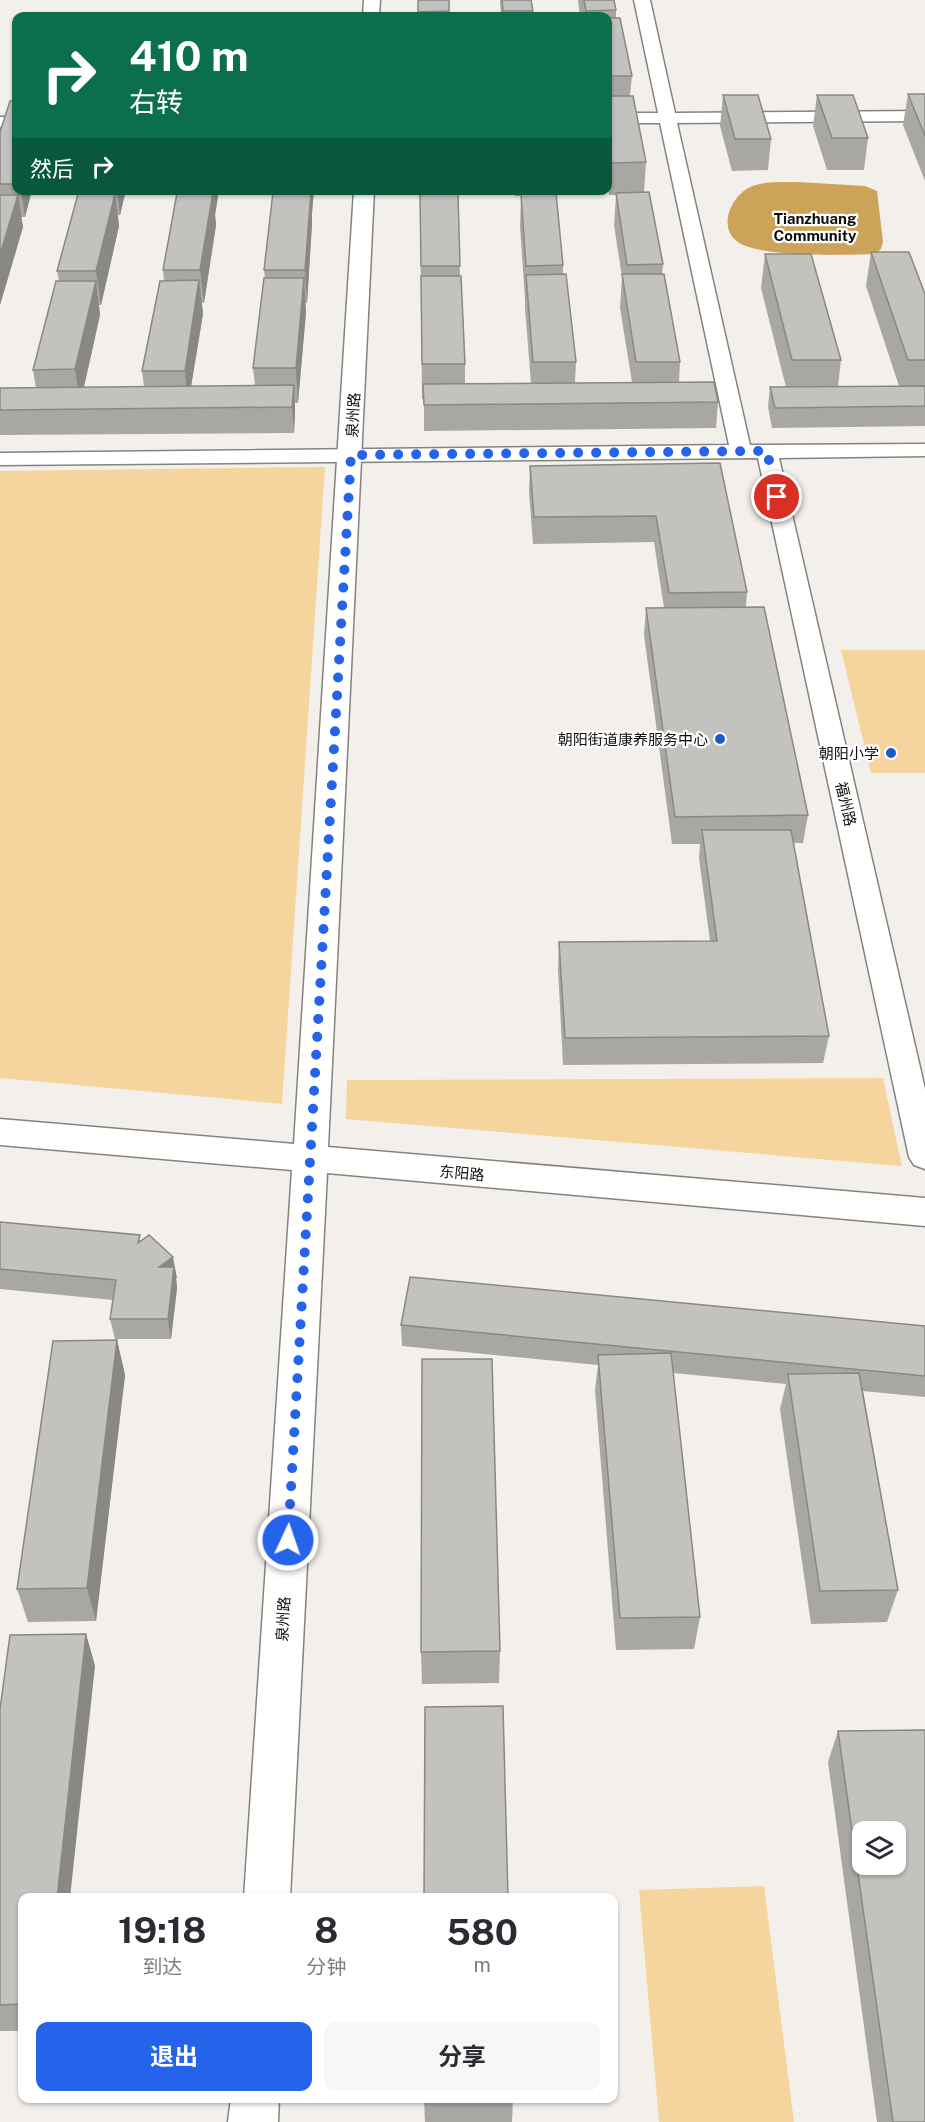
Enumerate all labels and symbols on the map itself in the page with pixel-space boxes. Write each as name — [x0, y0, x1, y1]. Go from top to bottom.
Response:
district label: Tianzhuang Community — [774, 210, 857, 244]
street label: 泉州路 — [343, 392, 363, 438]
pin — [751, 471, 802, 522]
place label: 朝阳街道康养服务中心 — [558, 731, 708, 748]
marker: 朝阳街道康养服务中心 — [713, 732, 727, 746]
place label: 朝阳小学 — [819, 745, 879, 762]
marker: 朝阳小学 — [884, 746, 898, 760]
street label: 福州路 — [833, 780, 859, 828]
street label: 东阳路 — [439, 1163, 485, 1183]
position arrow — [256, 1508, 320, 1572]
street label: 泉州路 — [273, 1596, 293, 1642]

